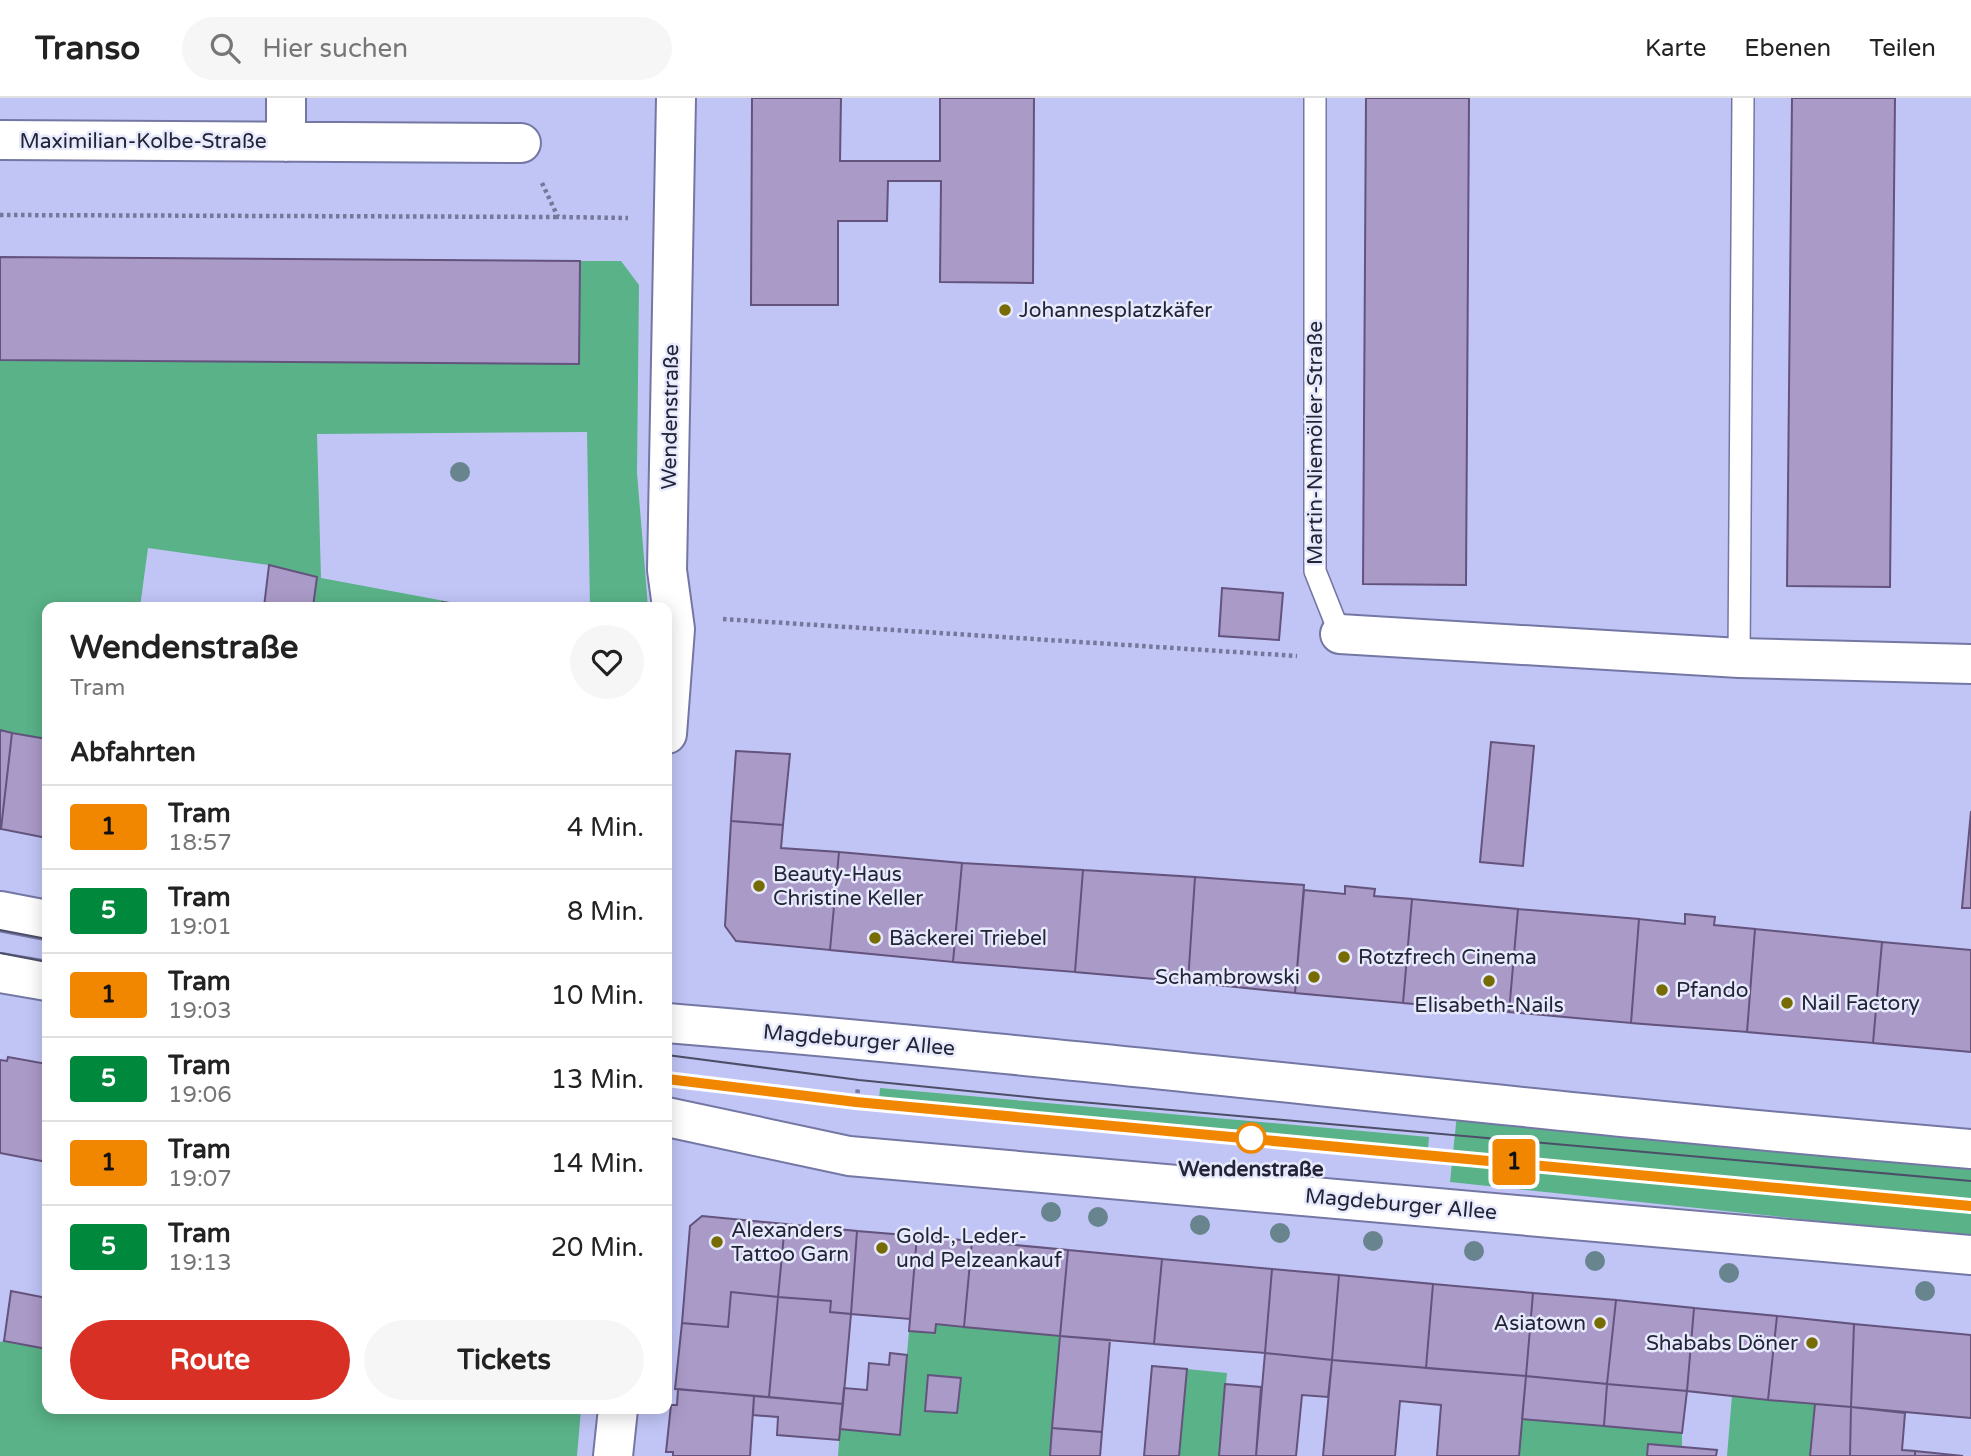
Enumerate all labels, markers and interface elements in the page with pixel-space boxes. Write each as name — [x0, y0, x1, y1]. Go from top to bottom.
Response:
search box — [182, 17, 672, 80]
text: Transo — [35, 29, 140, 68]
icon: search — [206, 29, 244, 67]
text: Hier suchen — [262, 33, 408, 64]
text: Karte — [1645, 34, 1706, 63]
text: Ebenen — [1744, 34, 1831, 63]
text: Teilen — [1869, 34, 1936, 63]
street label: Maximilian-Kolbe-Straße — [19, 129, 267, 154]
place label: Johannesplatzkäfer — [1019, 298, 1212, 323]
marker: Johannesplatzkäfer — [997, 302, 1013, 318]
street label: Martin-Niemöller-Straße — [1303, 321, 1328, 565]
street label: Wendenstraße — [657, 344, 684, 490]
button: heart — [570, 625, 644, 699]
text: Wendenstraße — [70, 628, 299, 667]
text: Tram — [70, 674, 125, 702]
text: Abfahrten — [70, 737, 196, 768]
text: Tram — [168, 798, 231, 829]
text: 1 — [101, 812, 116, 841]
text: 4 Min. — [567, 812, 644, 843]
text: 18:57 — [168, 829, 232, 857]
place label: Beauty-Haus Christine Keller — [773, 862, 923, 911]
marker: Beauty-Haus Christine Keller — [751, 878, 767, 894]
text: Tram — [168, 882, 231, 913]
text: 5 — [101, 896, 116, 925]
text: 8 Min. — [567, 896, 644, 927]
text: 19:01 — [168, 913, 232, 941]
place label: Bäckerei Triebel — [889, 926, 1047, 951]
marker: Bäckerei Triebel — [867, 930, 883, 946]
place label: Rotzfrech Cinema — [1358, 945, 1537, 970]
marker: Rotzfrech Cinema — [1336, 949, 1352, 965]
place label: Schambrowski — [1155, 965, 1300, 990]
text: Tram — [168, 966, 231, 997]
marker: Schambrowski — [1306, 969, 1322, 985]
marker: Elisabeth-Nails — [1481, 973, 1497, 989]
place label: Pfando — [1676, 978, 1748, 1003]
text: 1 — [101, 980, 116, 1009]
text: 10 Min. — [551, 980, 644, 1011]
marker: Pfando — [1654, 982, 1670, 998]
place label: Nail Factory — [1801, 991, 1920, 1016]
place label: Elisabeth-Nails — [1414, 993, 1564, 1018]
marker: Nail Factory — [1779, 995, 1795, 1011]
text: 19:03 — [168, 997, 232, 1025]
street label: Magdeburger Allee — [762, 1020, 956, 1061]
text: Tram — [168, 1050, 231, 1081]
text: 5 — [101, 1064, 116, 1093]
text: 13 Min. — [551, 1064, 644, 1095]
text: 19:06 — [168, 1081, 232, 1109]
marker: Wendenstraße — [1236, 1123, 1266, 1153]
text: Tram — [168, 1134, 231, 1165]
line badge: 1 — [1491, 1139, 1537, 1185]
text: 1 — [1506, 1147, 1522, 1176]
text: 1 — [101, 1148, 116, 1177]
text: 14 Min. — [551, 1148, 644, 1179]
place label: Wendenstraße — [1178, 1157, 1324, 1182]
text: 19:07 — [168, 1165, 232, 1193]
street label: Magdeburger Allee — [1304, 1184, 1498, 1225]
text: Tram — [168, 1218, 231, 1249]
place label: Alexanders Tattoo Garn — [731, 1218, 849, 1267]
place label: Gold-, Leder- und Pelzeankauf — [896, 1224, 1062, 1273]
text: 5 — [101, 1232, 116, 1261]
text: 20 Min. — [551, 1232, 644, 1263]
marker: Alexanders Tattoo Garn — [709, 1234, 725, 1250]
marker: Gold-, Leder- und Pelzeankauf — [874, 1240, 890, 1256]
text: 19:13 — [168, 1249, 232, 1277]
place label: Asiatown — [1494, 1311, 1586, 1336]
marker: Asiatown — [1592, 1315, 1608, 1331]
button: Route — [70, 1320, 350, 1400]
button: Tickets — [364, 1320, 644, 1400]
place label: Shababs Döner — [1646, 1331, 1798, 1356]
marker: Shababs Döner — [1804, 1335, 1820, 1351]

